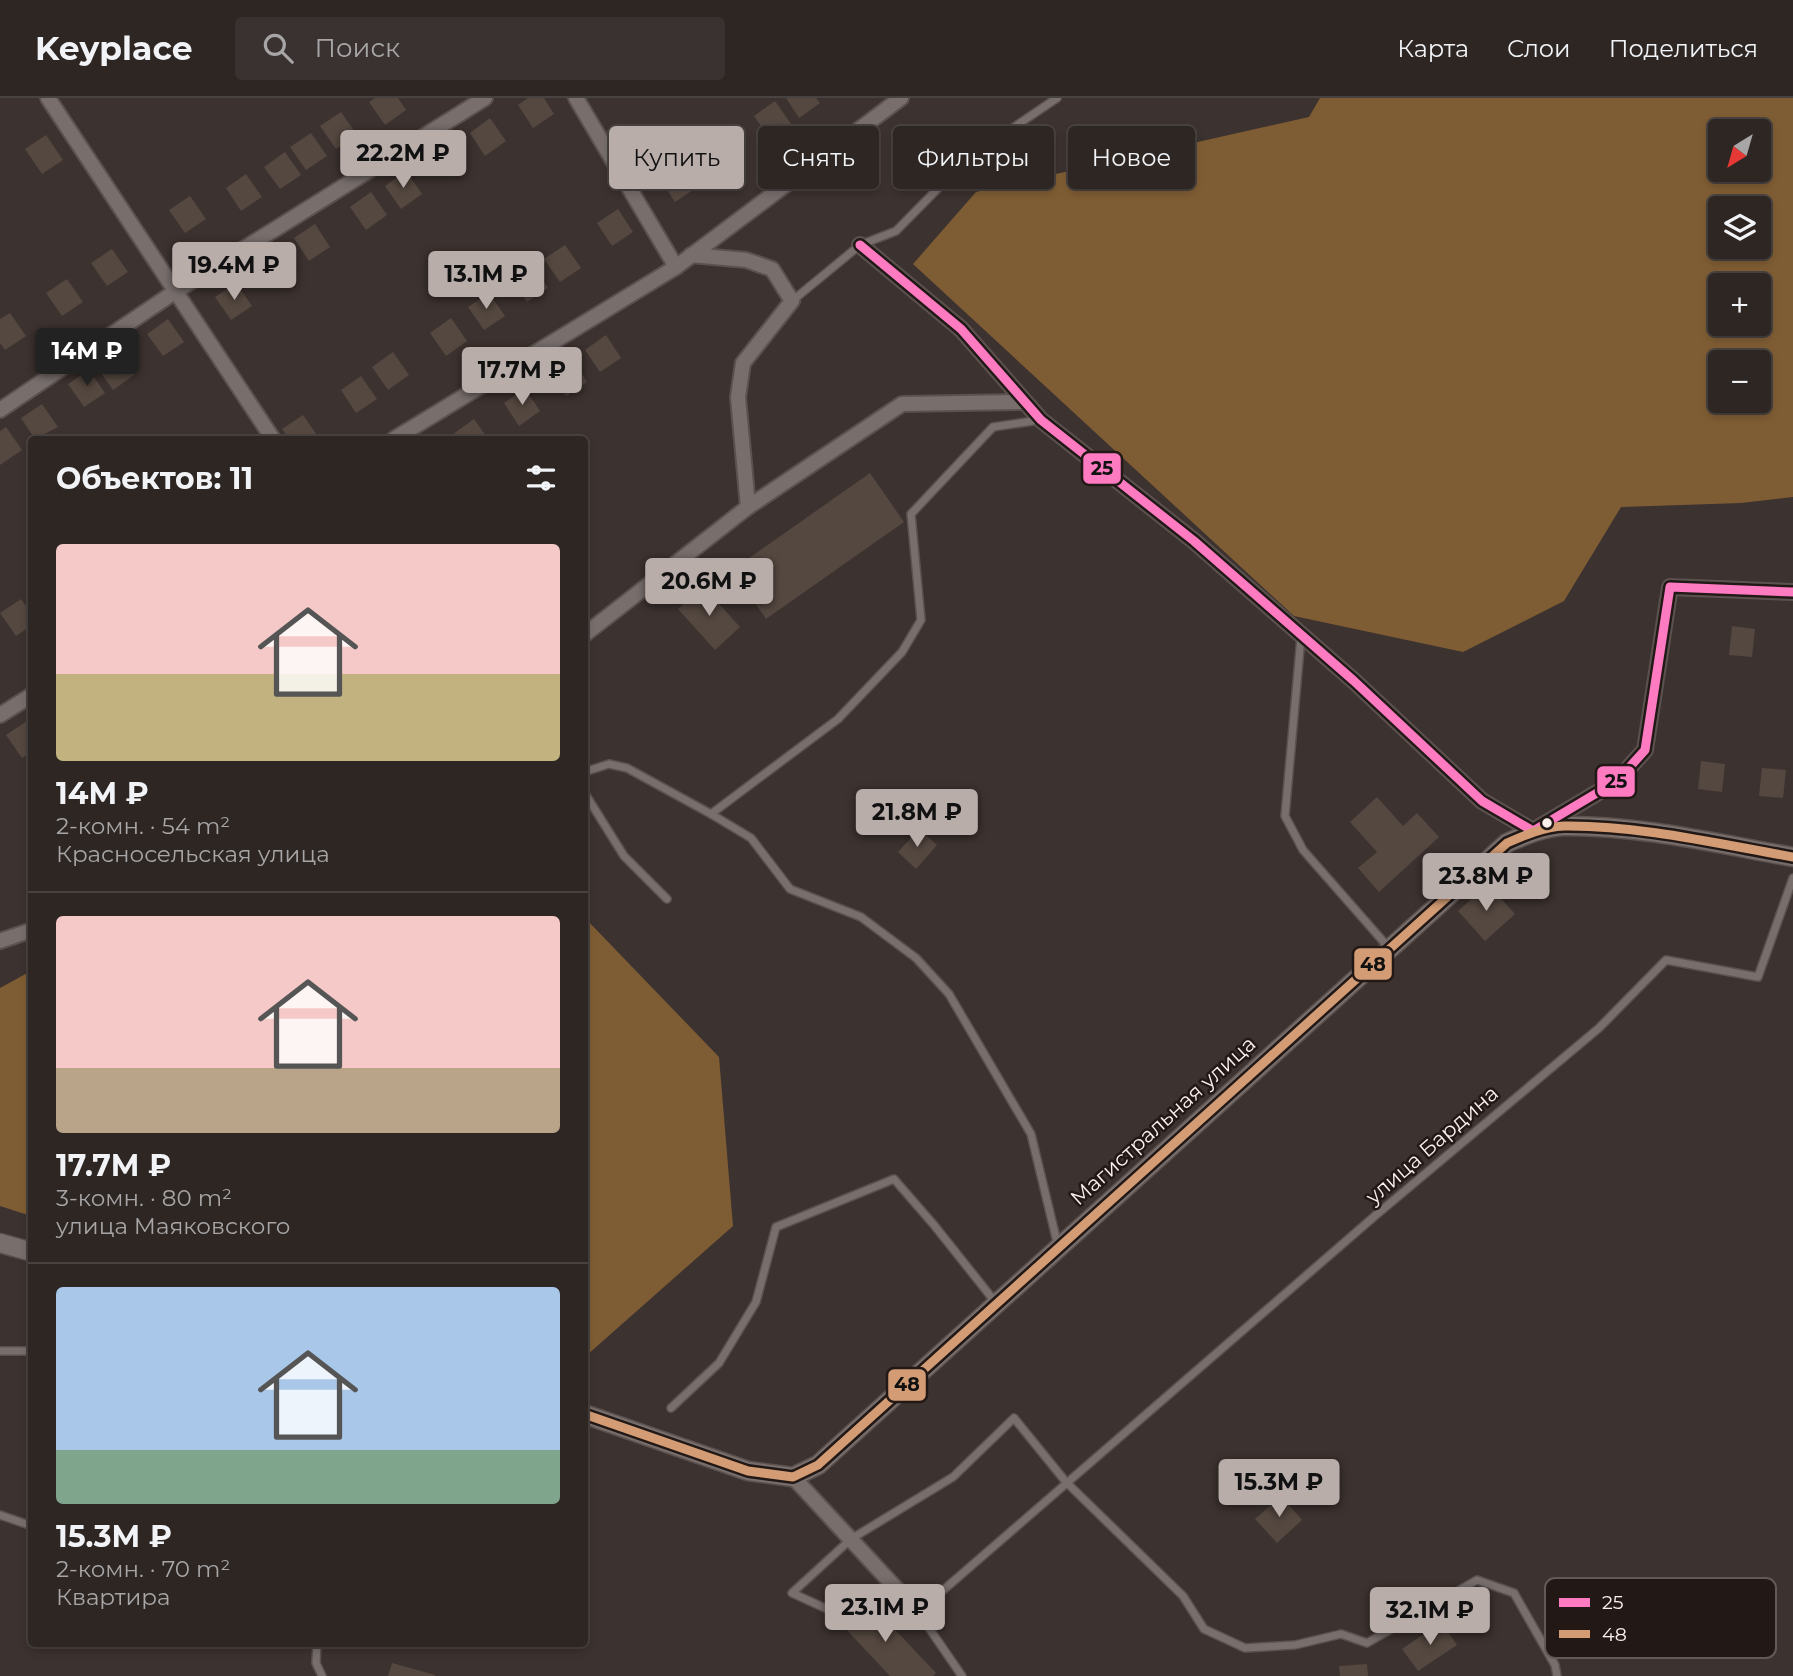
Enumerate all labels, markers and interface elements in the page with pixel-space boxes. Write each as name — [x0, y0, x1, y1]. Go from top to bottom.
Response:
search box — [235, 17, 725, 80]
text: Keyplace — [35, 28, 193, 68]
icon: search — [259, 29, 297, 67]
text: Поиск — [315, 32, 400, 64]
text: Карта — [1397, 34, 1469, 63]
text: Слои — [1507, 34, 1571, 63]
text: Поделиться — [1609, 34, 1758, 63]
north arrow — [1708, 119, 1771, 182]
map controls — [1708, 119, 1771, 413]
chip: Купить — [609, 126, 744, 189]
chip: Снять — [758, 126, 879, 189]
chip: Фильтры — [893, 126, 1054, 189]
chip: Новое — [1068, 126, 1195, 189]
pin: 22.2M ₽ — [338, 130, 468, 190]
text: 22.2M ₽ — [356, 139, 450, 167]
button: layers — [1708, 196, 1771, 259]
pin: 19.4M ₽ — [169, 242, 299, 302]
text: 19.4M ₽ — [188, 251, 280, 279]
pin: 13.1M ₽ — [421, 252, 551, 311]
text: 13.1M ₽ — [444, 260, 528, 288]
button: + — [1708, 273, 1771, 336]
pin: 14M ₽ — [38, 328, 136, 388]
text: 14M ₽ — [51, 337, 123, 365]
pin: 17.7M ₽ — [457, 348, 587, 407]
button: − — [1708, 350, 1771, 413]
text: 17.7M ₽ — [478, 356, 566, 384]
line badge: 25 — [1082, 452, 1122, 485]
text: 25 — [1091, 457, 1113, 480]
icon: filters — [522, 459, 560, 497]
text: Объектов: 11 — [56, 460, 253, 497]
pin: 20.6M ₽ — [644, 559, 774, 618]
text: 20.6M ₽ — [661, 567, 757, 595]
icon: home — [245, 589, 371, 715]
line badge: 25 — [1596, 765, 1636, 798]
text: 25 — [1605, 770, 1627, 793]
text: 14M ₽ — [56, 775, 149, 812]
pin: 21.8M ₽ — [852, 790, 982, 849]
text: 21.8M ₽ — [872, 798, 962, 826]
text: 2-комн. · 54 m² — [56, 812, 230, 840]
unlabelled marker — [1540, 816, 1554, 830]
text: Красносельская улица — [56, 840, 330, 868]
pin: 23.8M ₽ — [1421, 854, 1551, 913]
text: 23.8M ₽ — [1439, 862, 1533, 890]
line badge: 48 — [1353, 947, 1393, 981]
text: 48 — [1360, 953, 1386, 976]
icon: home — [245, 961, 371, 1087]
street label: Магистральная улица — [1065, 1031, 1260, 1210]
street label: улица Бардина — [1360, 1080, 1503, 1210]
text: 17.7M ₽ — [56, 1147, 171, 1184]
text: 3-комн. · 80 m² — [56, 1184, 232, 1212]
text: улица Маяковского — [56, 1212, 290, 1240]
icon: home — [245, 1332, 371, 1458]
line badge: 48 — [887, 1368, 927, 1402]
text: 48 — [894, 1373, 920, 1396]
pin: 15.3M ₽ — [1214, 1460, 1344, 1519]
text: 15.3M ₽ — [1235, 1468, 1323, 1496]
text: 15.3M ₽ — [56, 1518, 172, 1555]
text: 2-комн. · 70 m² — [56, 1555, 230, 1583]
legend — [1545, 1578, 1776, 1658]
text: Квартира — [56, 1583, 170, 1611]
pin: 23.1M ₽ — [820, 1584, 950, 1644]
pin: 32.1M ₽ — [1365, 1588, 1495, 1647]
text: 25 — [1602, 1591, 1624, 1614]
text: 23.1M ₽ — [841, 1593, 929, 1621]
text: 32.1M ₽ — [1386, 1596, 1474, 1624]
text: 48 — [1602, 1623, 1627, 1646]

